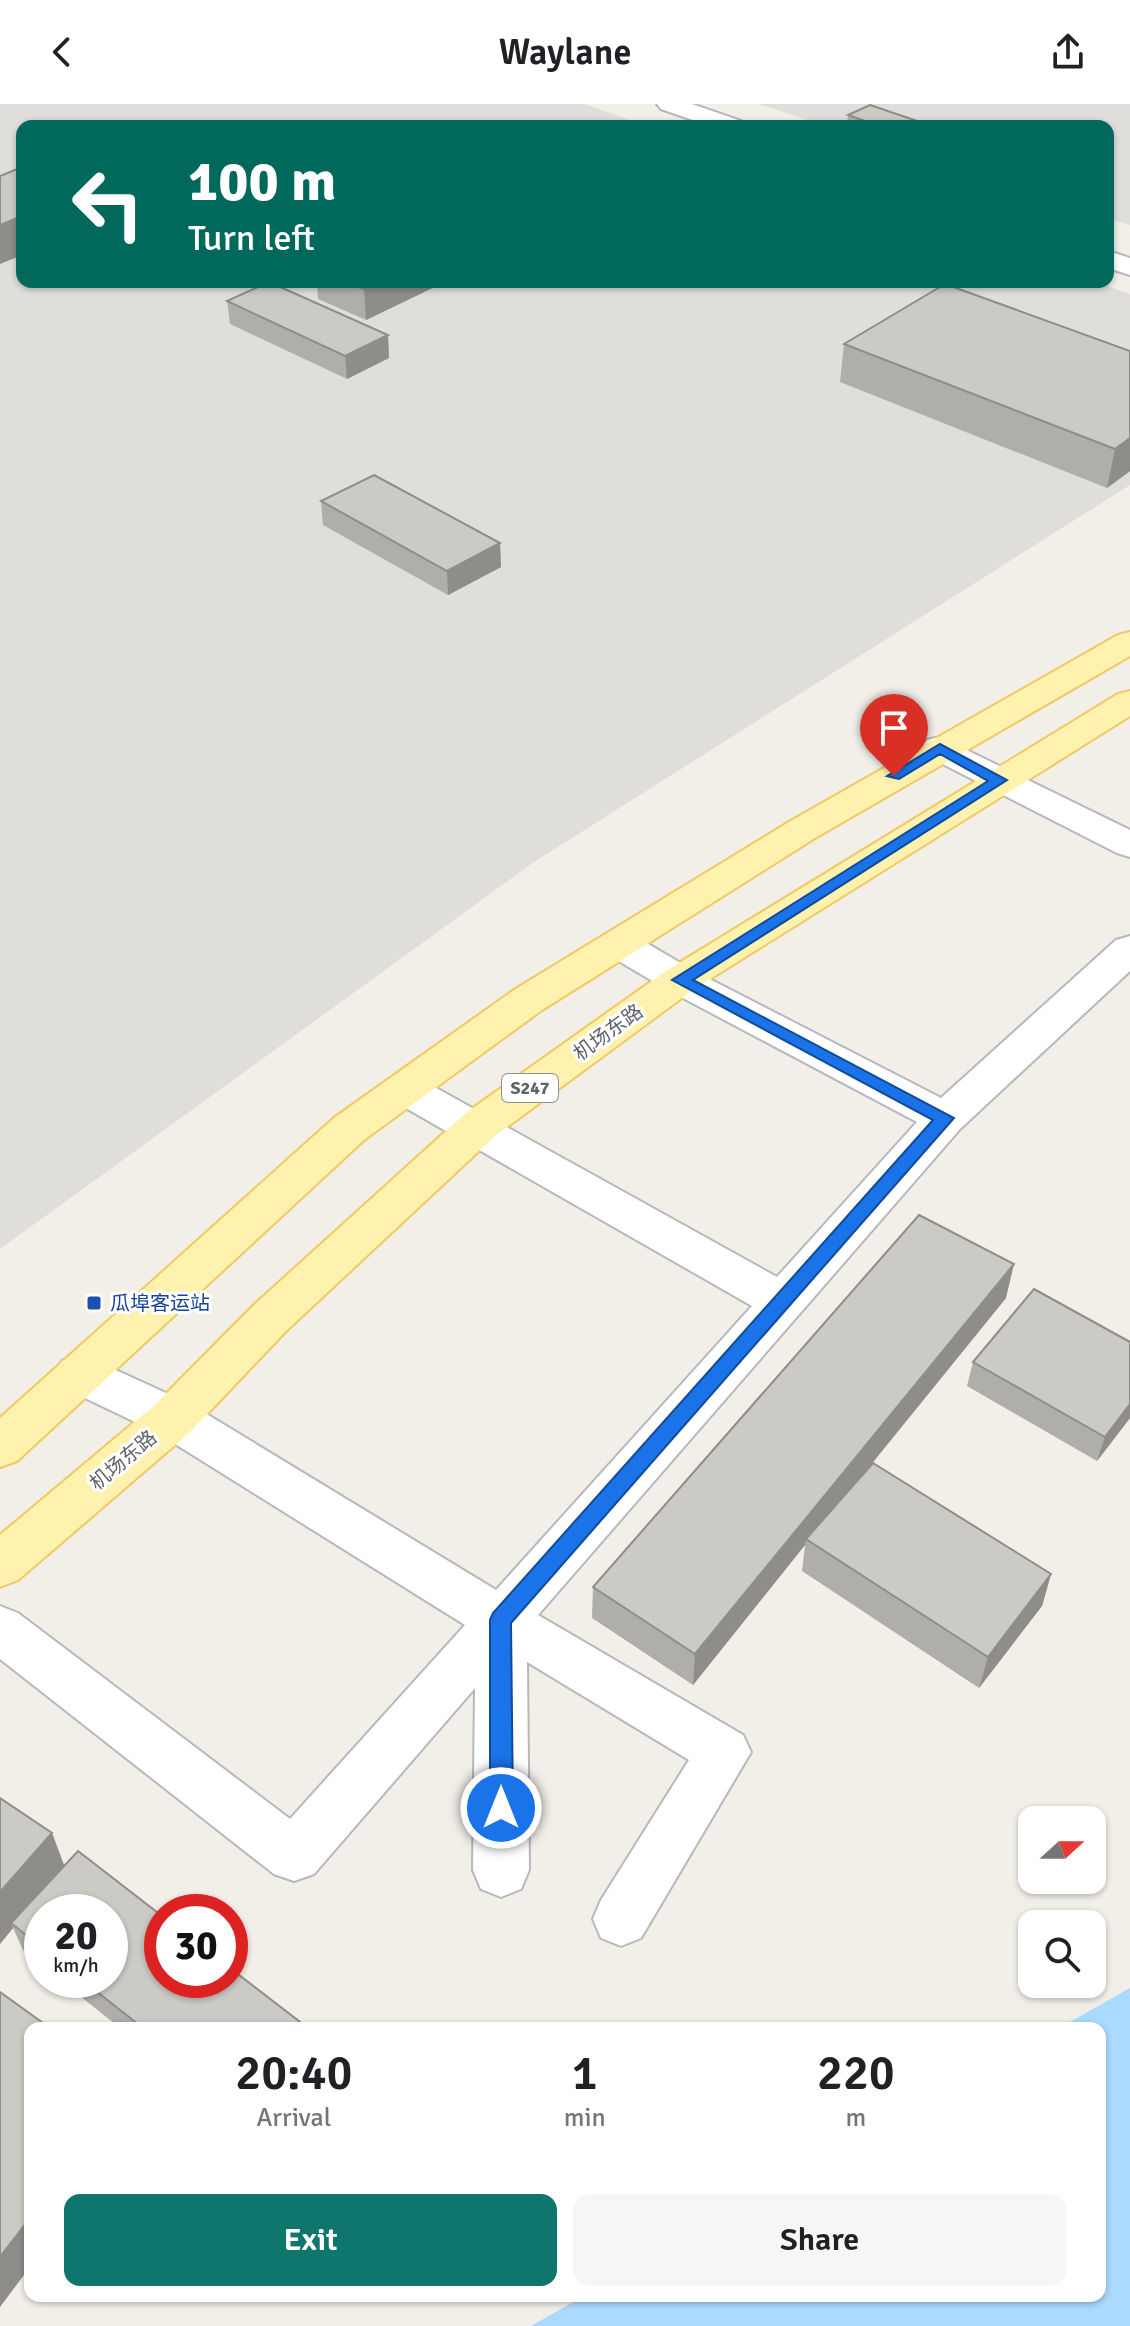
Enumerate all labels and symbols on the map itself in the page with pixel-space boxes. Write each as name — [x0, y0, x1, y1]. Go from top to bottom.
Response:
pin — [860, 694, 928, 776]
street label: 机场东路 — [569, 999, 648, 1066]
road number: S247 — [502, 1074, 558, 1102]
place label: 瓜埠客运站 — [110, 1291, 210, 1316]
marker: 瓜埠客运站 — [85, 1294, 103, 1312]
street label: 机场东路 — [85, 1425, 162, 1496]
position arrow — [459, 1766, 543, 1850]
north arrow — [1018, 1806, 1106, 1894]
speed limit sign: 30 — [144, 1894, 248, 1998]

